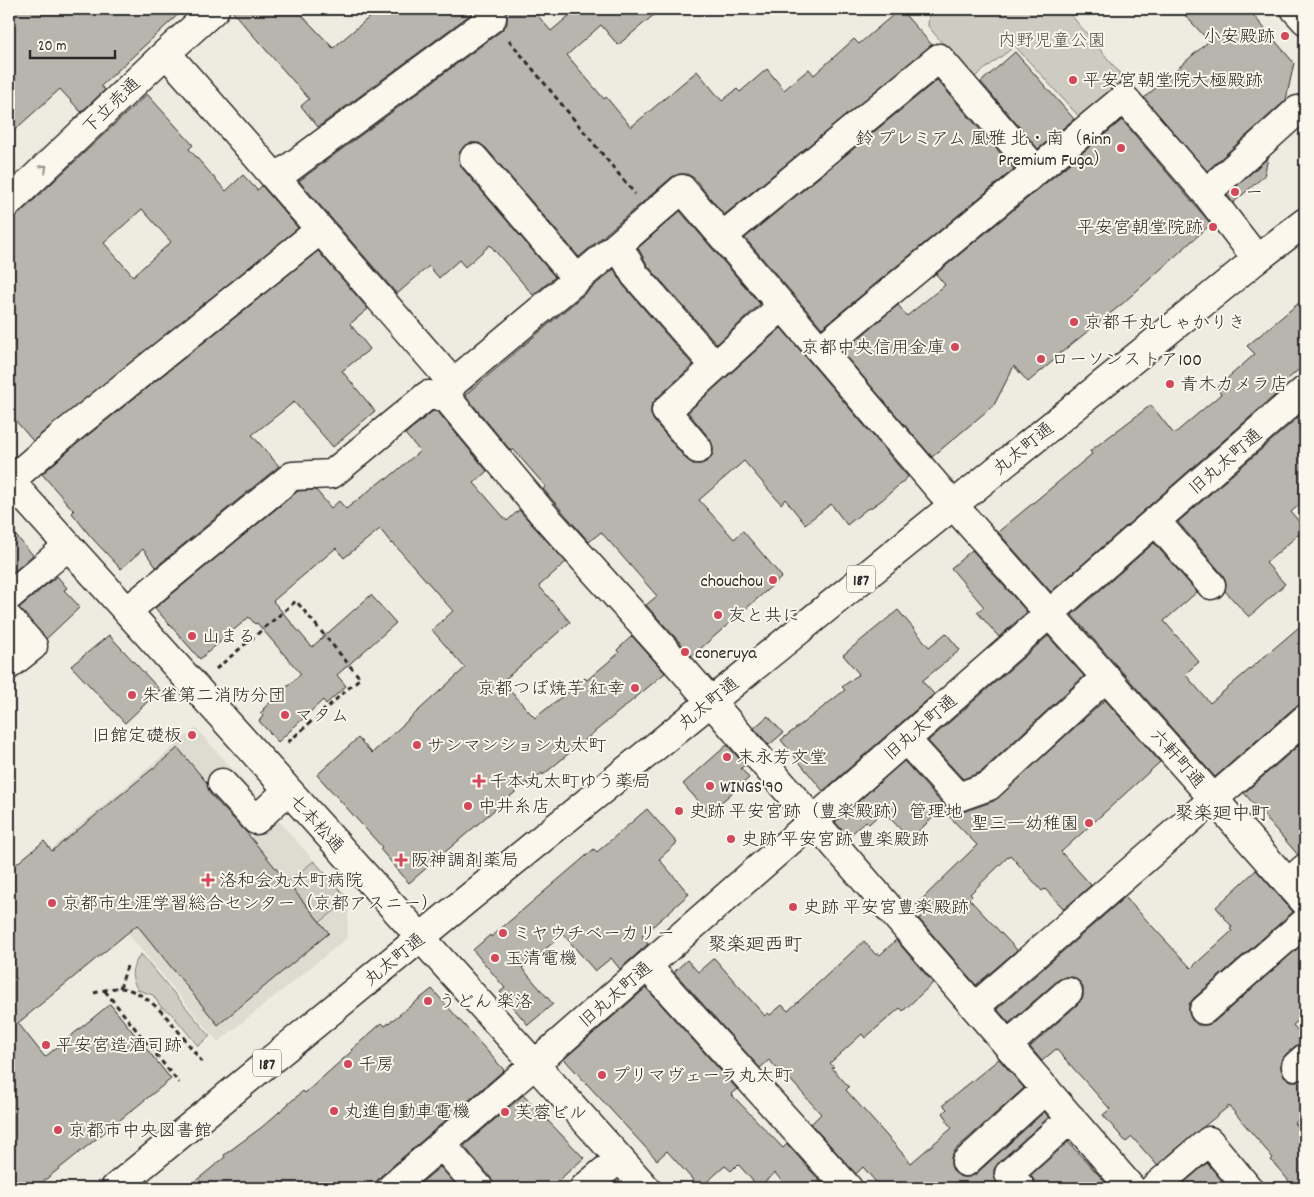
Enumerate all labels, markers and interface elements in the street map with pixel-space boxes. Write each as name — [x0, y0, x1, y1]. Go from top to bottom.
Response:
place label: 小安殿跡 — [1203, 26, 1275, 51]
scale bar — [30, 28, 115, 60]
park label: 内野児童公園 — [998, 30, 1106, 55]
marker: 小安殿跡 — [1279, 30, 1291, 42]
text: 20 m — [38, 36, 66, 58]
place label: 平安宮朝堂院大極殿跡 — [1083, 70, 1263, 95]
street label: 下立売通 — [78, 73, 147, 141]
marker: 平安宮朝堂院大極殿跡 — [1067, 74, 1079, 86]
place label: 鈴 プレミアム 風雅 北・南（Rinn Premium Fuga） — [855, 128, 1111, 174]
marker: 鈴 プレミアム 風雅 北・南（Rinn Premium Fuga） — [1115, 142, 1127, 154]
one-way arrow — [39, 165, 48, 174]
place label: ー — [1245, 182, 1263, 207]
marker: ー — [1229, 186, 1241, 198]
place label: 平安宮朝堂院跡 — [1077, 217, 1203, 242]
marker: 平安宮朝堂院跡 — [1207, 221, 1219, 233]
place label: 京都千丸しゃかりき — [1084, 312, 1246, 337]
marker: 京都千丸しゃかりき — [1068, 316, 1080, 328]
place label: 京都中央信用金庫 — [801, 337, 945, 362]
marker: 京都中央信用金庫 — [949, 341, 961, 353]
place label: ローソンストア100 — [1051, 349, 1202, 374]
marker: ローソンストア100 — [1035, 353, 1047, 365]
place label: 青木カメラ店 — [1180, 374, 1288, 399]
marker: 青木カメラ店 — [1164, 378, 1176, 390]
street label: 丸太町通 — [989, 418, 1060, 482]
street label: 旧丸太町通 — [1184, 424, 1269, 502]
road number: 187 — [847, 566, 875, 592]
place label: chouchou — [701, 570, 763, 595]
marker: chouchou — [767, 574, 779, 586]
place label: 友と共に — [728, 605, 800, 630]
marker: 友と共に — [712, 609, 724, 621]
place label: 山まる — [202, 626, 256, 651]
marker: 山まる — [186, 630, 198, 642]
place label: coneruya — [695, 642, 757, 667]
marker: coneruya — [679, 646, 691, 658]
street label: 丸太町通 — [674, 673, 745, 737]
place label: 京都つぼ焼芋 紅幸 — [477, 678, 625, 703]
marker: 京都つぼ焼芋 紅幸 — [629, 682, 641, 694]
place label: 朱雀第二消防分団 — [142, 685, 286, 710]
marker: 朱雀第二消防分団 — [126, 689, 138, 701]
street label: 旧丸太町通 — [879, 690, 964, 768]
place label: マタム — [295, 705, 349, 730]
marker: マタム — [279, 709, 291, 721]
street label: 六軒町通 — [1143, 724, 1209, 795]
place label: 旧館定礎板 — [92, 725, 182, 750]
marker: 旧館定礎板 — [186, 729, 198, 741]
place label: サンマンション丸太町 — [427, 735, 606, 760]
marker: サンマンション丸太町 — [411, 739, 423, 751]
place label: 末永芳文堂 — [737, 747, 827, 772]
marker: 末永芳文堂 — [721, 751, 733, 763]
place label: 千本丸太町ゆう薬局 — [489, 771, 651, 796]
marker: 千本丸太町ゆう薬局 — [473, 775, 485, 787]
place label: WINGS'90 — [720, 776, 783, 801]
marker: WINGS'90 — [704, 780, 716, 792]
street label: 七本松通 — [282, 790, 349, 860]
place label: 中井糸店 — [478, 796, 550, 821]
marker: 中井糸店 — [462, 800, 474, 812]
place label: 史跡 平安宮跡（豊楽殿跡）管理地 — [689, 801, 963, 826]
district label: 聚楽廻中町 — [1174, 802, 1270, 829]
marker: 史跡 平安宮跡（豊楽殿跡）管理地 — [673, 805, 685, 817]
place label: 聖三一幼稚園 — [971, 813, 1079, 838]
marker: 聖三一幼稚園 — [1083, 817, 1095, 829]
place label: 史跡 平安宮跡 豊楽殿跡 — [741, 829, 929, 854]
marker: 史跡 平安宮跡 豊楽殿跡 — [725, 833, 737, 845]
place label: 阪神調剤薬局 — [411, 850, 519, 875]
marker: 阪神調剤薬局 — [395, 854, 407, 866]
place label: 洛和会丸太町病院 — [219, 870, 363, 895]
marker: 洛和会丸太町病院 — [201, 873, 215, 887]
place label: 京都市生涯学習総合センター（京都アスニー） — [62, 893, 439, 918]
marker: 京都市生涯学習総合センター（京都アスニー） — [46, 897, 58, 909]
place label: 史跡 平安宮豊楽殿跡 — [803, 897, 969, 922]
marker: 史跡 平安宮豊楽殿跡 — [787, 901, 799, 913]
place label: ミヤウチベーカリー — [513, 923, 675, 948]
marker: ミヤウチベーカリー — [497, 927, 509, 939]
street label: 丸太町通 — [360, 929, 431, 993]
district label: 聚楽廻西町 — [707, 933, 803, 960]
place label: 玉清電機 — [505, 948, 577, 973]
marker: 玉清電機 — [489, 952, 501, 964]
street label: 旧丸太町通 — [574, 957, 659, 1035]
place label: うどん 楽洛 — [438, 991, 532, 1016]
marker: うどん 楽洛 — [422, 995, 434, 1007]
place label: 平安宮造酒司跡 — [56, 1035, 182, 1060]
marker: 平安宮造酒司跡 — [40, 1039, 52, 1051]
road number: 187 — [253, 1050, 281, 1076]
place label: 千房 — [358, 1054, 394, 1079]
marker: 千房 — [342, 1058, 354, 1070]
place label: プリマヴェーラ丸太町 — [612, 1065, 792, 1090]
marker: プリマヴェーラ丸太町 — [596, 1069, 608, 1081]
place label: 丸進自動車電機 — [344, 1101, 470, 1126]
place label: 芙蓉ビル — [515, 1102, 587, 1127]
marker: 丸進自動車電機 — [328, 1105, 340, 1117]
marker: 芙蓉ビル — [499, 1106, 511, 1118]
place label: 京都市中央図書館 — [68, 1120, 212, 1145]
marker: 京都市中央図書館 — [52, 1124, 64, 1136]

